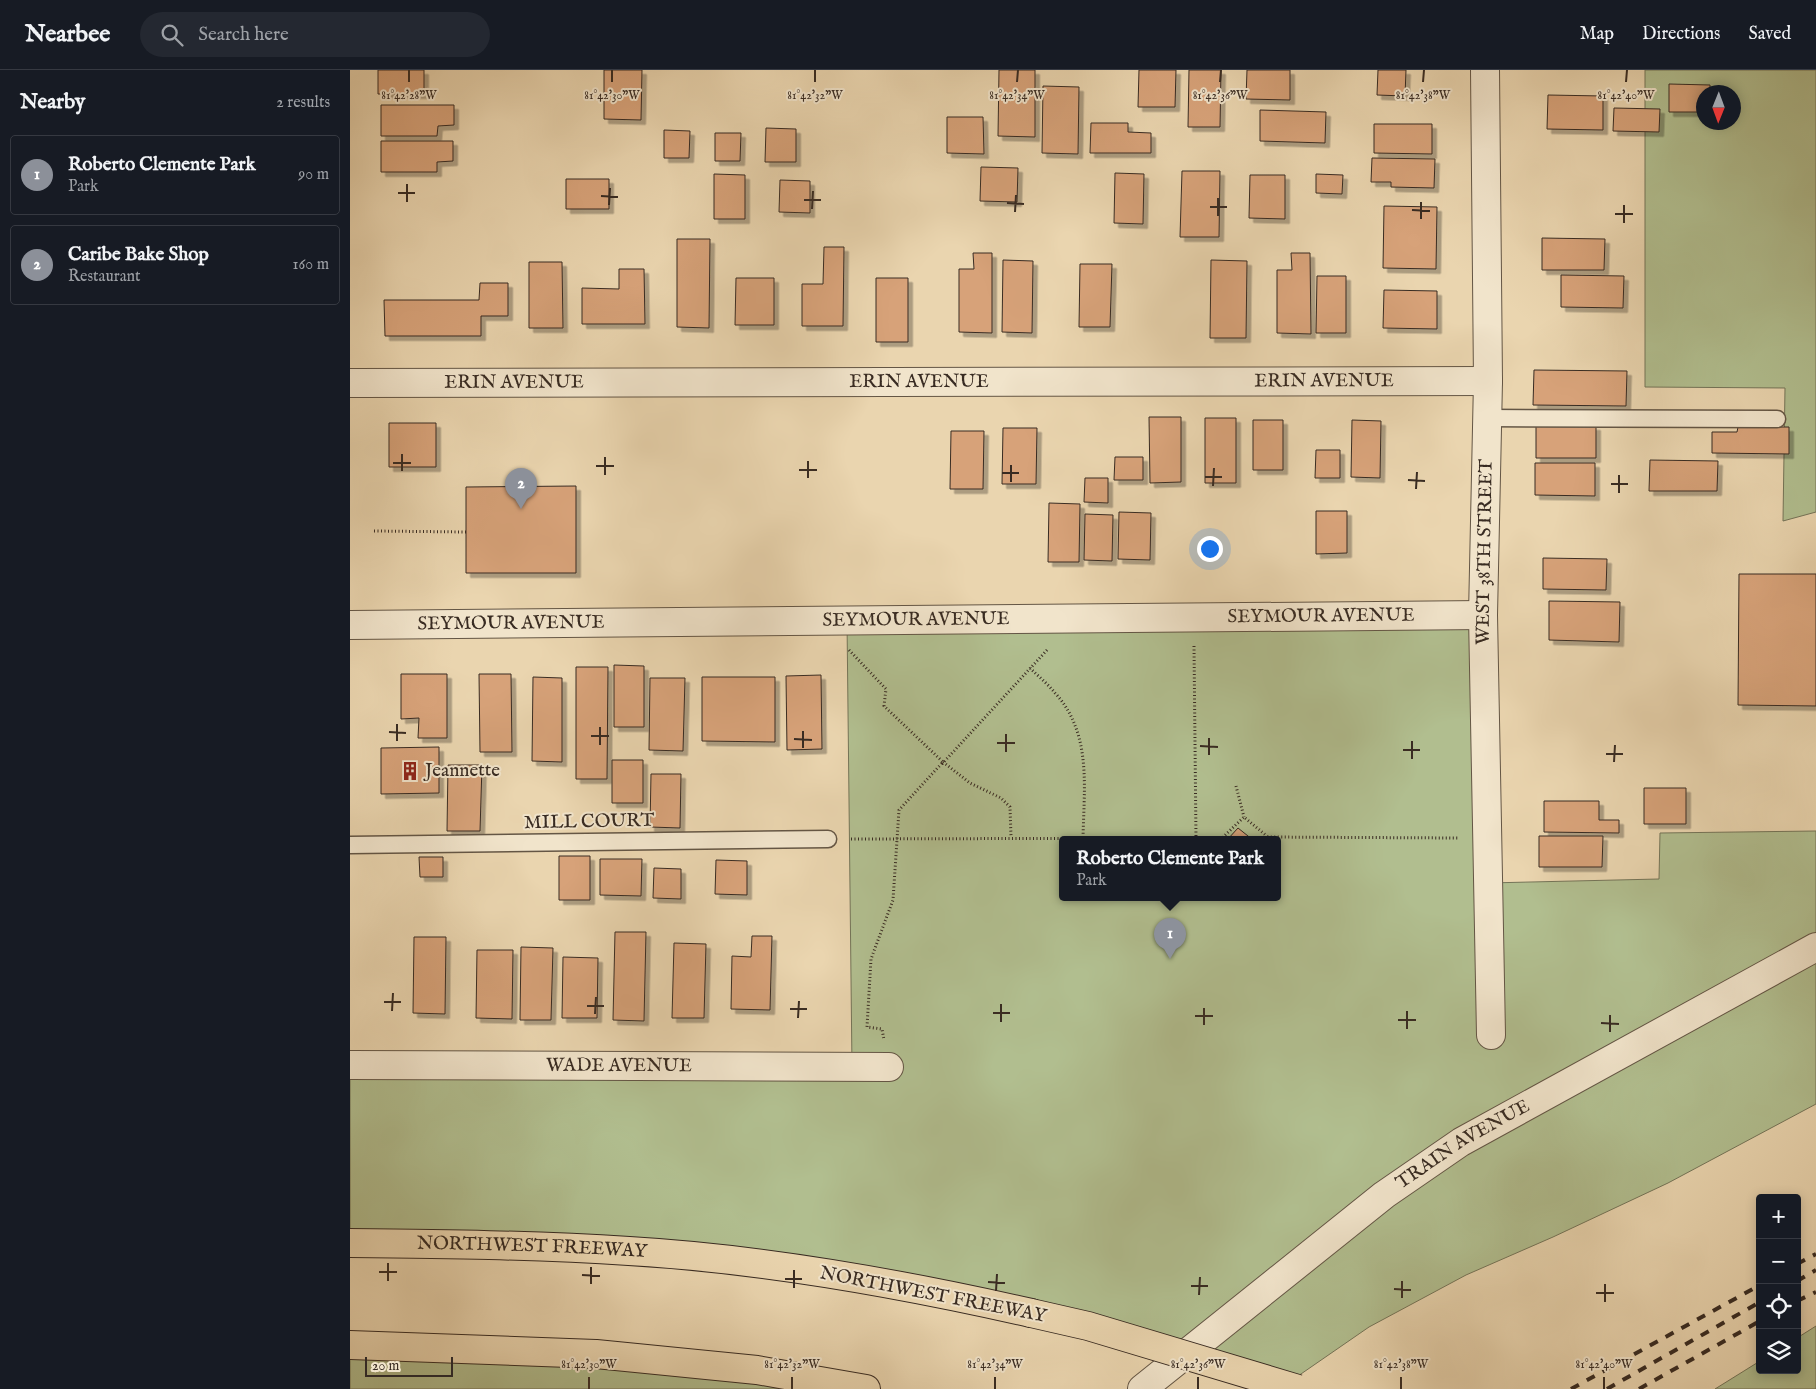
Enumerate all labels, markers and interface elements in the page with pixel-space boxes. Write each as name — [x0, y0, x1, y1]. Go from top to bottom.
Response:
search box — [140, 12, 490, 57]
text: Nearbee — [25, 19, 110, 50]
icon: search — [158, 21, 186, 49]
text: Search here — [198, 23, 289, 47]
text: Map — [1580, 23, 1614, 46]
text: Directions — [1642, 23, 1720, 46]
text: Saved — [1748, 23, 1791, 46]
north arrow — [1696, 85, 1741, 130]
text: 81°42'28"W — [381, 88, 437, 103]
text: 81°42'30"W — [584, 88, 640, 103]
text: 81°42'32"W — [787, 88, 843, 103]
text: 81°42'34"W — [989, 88, 1045, 103]
text: 81°42'36"W — [1193, 88, 1248, 103]
text: 81°42'38"W — [1396, 88, 1451, 103]
text: 81°42'40"W — [1598, 88, 1655, 103]
text: Nearby — [20, 89, 85, 116]
text: 2 results — [276, 93, 330, 113]
text: Roberto Clemente Park — [68, 153, 256, 177]
text: 1 — [34, 165, 40, 185]
text: 90 m — [298, 165, 329, 185]
text: Park — [68, 177, 98, 197]
text: Caribe Bake Shop — [68, 243, 209, 267]
text: 2 — [33, 255, 41, 275]
text: 160 m — [293, 255, 329, 275]
text: Restaurant — [68, 267, 141, 287]
street label: ERIN AVENUE — [1254, 369, 1394, 393]
street label: ERIN AVENUE — [849, 370, 989, 394]
street label: ERIN AVENUE — [444, 371, 584, 395]
street label: WEST 38TH STREET — [1471, 459, 1499, 645]
pin: 2 — [505, 468, 537, 509]
your location — [1197, 536, 1223, 562]
street label: SEYMOUR AVENUE — [1227, 604, 1415, 629]
street label: SEYMOUR AVENUE — [822, 607, 1010, 633]
street label: SEYMOUR AVENUE — [417, 611, 605, 636]
place label: Jeannette — [423, 759, 500, 783]
building icon: Jeannette — [399, 760, 421, 782]
street label: MILL COURT — [524, 809, 655, 835]
popup — [1059, 836, 1281, 901]
text: Roberto Clemente Park — [1076, 847, 1264, 871]
text: Park — [1076, 871, 1107, 891]
pin: 1 — [1154, 918, 1186, 959]
street label: WADE AVENUE — [546, 1054, 692, 1078]
street label: TRAIN AVENUE — [1391, 1094, 1534, 1195]
map controls — [1756, 1194, 1801, 1374]
button: + — [1756, 1194, 1801, 1239]
street label: NORTHWEST FREEWAY — [417, 1232, 649, 1264]
button: − — [1756, 1239, 1801, 1284]
street label: NORTHWEST FREEWAY — [818, 1261, 1049, 1329]
button: locate — [1756, 1284, 1801, 1329]
button: layers — [1756, 1329, 1801, 1374]
scale bar — [365, 1354, 452, 1377]
text: 20 m — [372, 1357, 399, 1375]
text: 81°42'30"W — [561, 1357, 617, 1372]
text: 81°42'32"W — [764, 1357, 820, 1372]
text: 81°42'34"W — [967, 1357, 1023, 1372]
text: 81°42'36"W — [1171, 1357, 1226, 1372]
text: 81°42'38"W — [1374, 1357, 1429, 1372]
text: 81°42'40"W — [1576, 1357, 1633, 1372]

